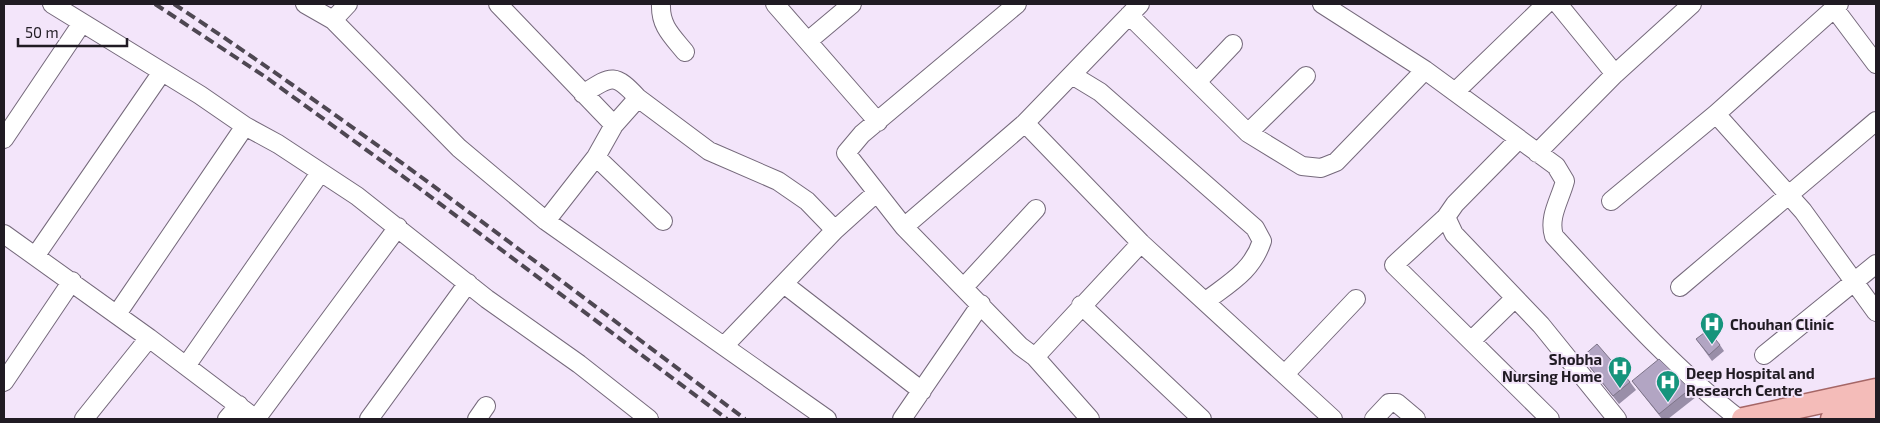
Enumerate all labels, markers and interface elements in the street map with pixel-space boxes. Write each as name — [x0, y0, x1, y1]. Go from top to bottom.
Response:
scale bar — [18, 15, 126, 47]
text: 50 m — [25, 23, 59, 41]
hospital icon: Chouhan Clinic — [1699, 311, 1725, 345]
place label: Chouhan Clinic — [1730, 315, 1834, 333]
place label: Shobha Nursing Home — [1502, 350, 1602, 385]
hospital icon: Shobha Nursing Home — [1607, 355, 1633, 389]
place label: Deep Hospital and Research Centre — [1686, 364, 1815, 399]
hospital icon: Deep Hospital and Research Centre — [1655, 369, 1681, 403]

